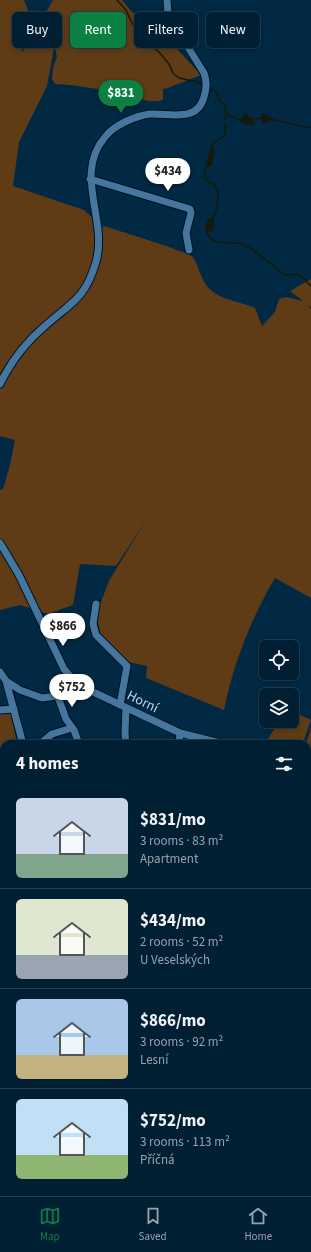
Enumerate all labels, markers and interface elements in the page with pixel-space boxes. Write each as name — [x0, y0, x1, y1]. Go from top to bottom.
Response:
chip: Buy — [12, 12, 62, 48]
chip: Rent — [70, 12, 126, 48]
chip: Filters — [134, 12, 198, 48]
chip: New — [206, 12, 260, 48]
pin: $831 — [97, 80, 145, 114]
text: $831 — [107, 84, 135, 102]
pin: $434 — [144, 158, 192, 192]
text: $434 — [154, 162, 182, 180]
pin: $866 — [39, 613, 87, 647]
text: $866 — [49, 617, 77, 635]
map controls — [259, 640, 299, 728]
button: locate — [259, 640, 299, 680]
pin: $752 — [48, 674, 96, 708]
text: $752 — [58, 678, 86, 696]
street label: Horní — [123, 686, 162, 718]
button: layers — [259, 688, 299, 728]
text: 4 homes — [16, 752, 78, 776]
icon: filters — [273, 753, 295, 775]
text: $831/mo — [140, 808, 206, 832]
icon: home — [48, 814, 96, 862]
text: 3 rooms · 83 m² — [140, 832, 223, 850]
text: Apartment — [140, 850, 198, 868]
text: $434/mo — [140, 909, 206, 933]
icon: home — [48, 915, 96, 963]
text: 2 rooms · 52 m² — [140, 933, 223, 951]
text: U Veselských — [140, 951, 210, 969]
text: $866/mo — [140, 1009, 206, 1033]
icon: home — [48, 1015, 96, 1063]
text: 3 rooms · 92 m² — [140, 1033, 223, 1051]
text: Lesní — [140, 1051, 168, 1069]
text: $752/mo — [140, 1109, 206, 1133]
icon: home — [48, 1115, 96, 1163]
text: 3 rooms · 113 m² — [140, 1133, 230, 1151]
text: Příčná — [140, 1151, 175, 1169]
tab: Map — [39, 1205, 61, 1244]
tab: Saved — [139, 1205, 167, 1244]
tab: Home — [244, 1205, 272, 1244]

